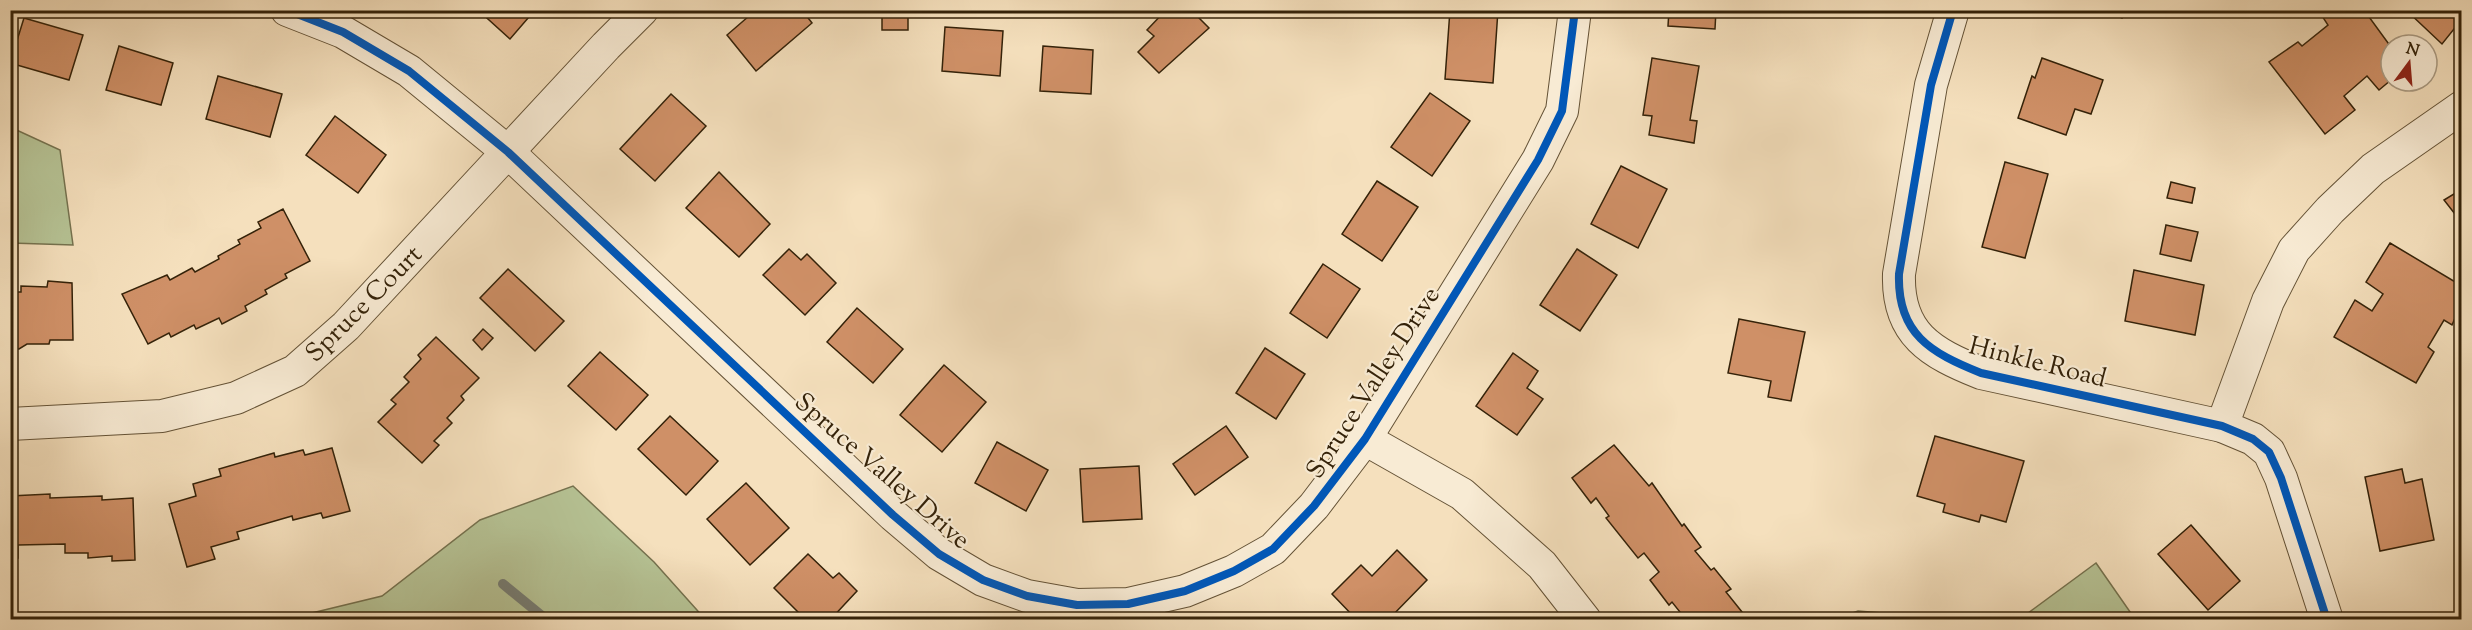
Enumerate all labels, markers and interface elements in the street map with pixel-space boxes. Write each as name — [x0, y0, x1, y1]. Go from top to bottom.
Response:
north arrow — [2379, 33, 2439, 93]
text: N — [2403, 38, 2422, 64]
street label: Spruce Court — [298, 238, 432, 372]
street label: Spruce Valley Drive — [1298, 280, 1450, 487]
street label: Hinkle Road — [1965, 328, 2110, 398]
street label: Spruce Valley Drive — [785, 385, 977, 559]

